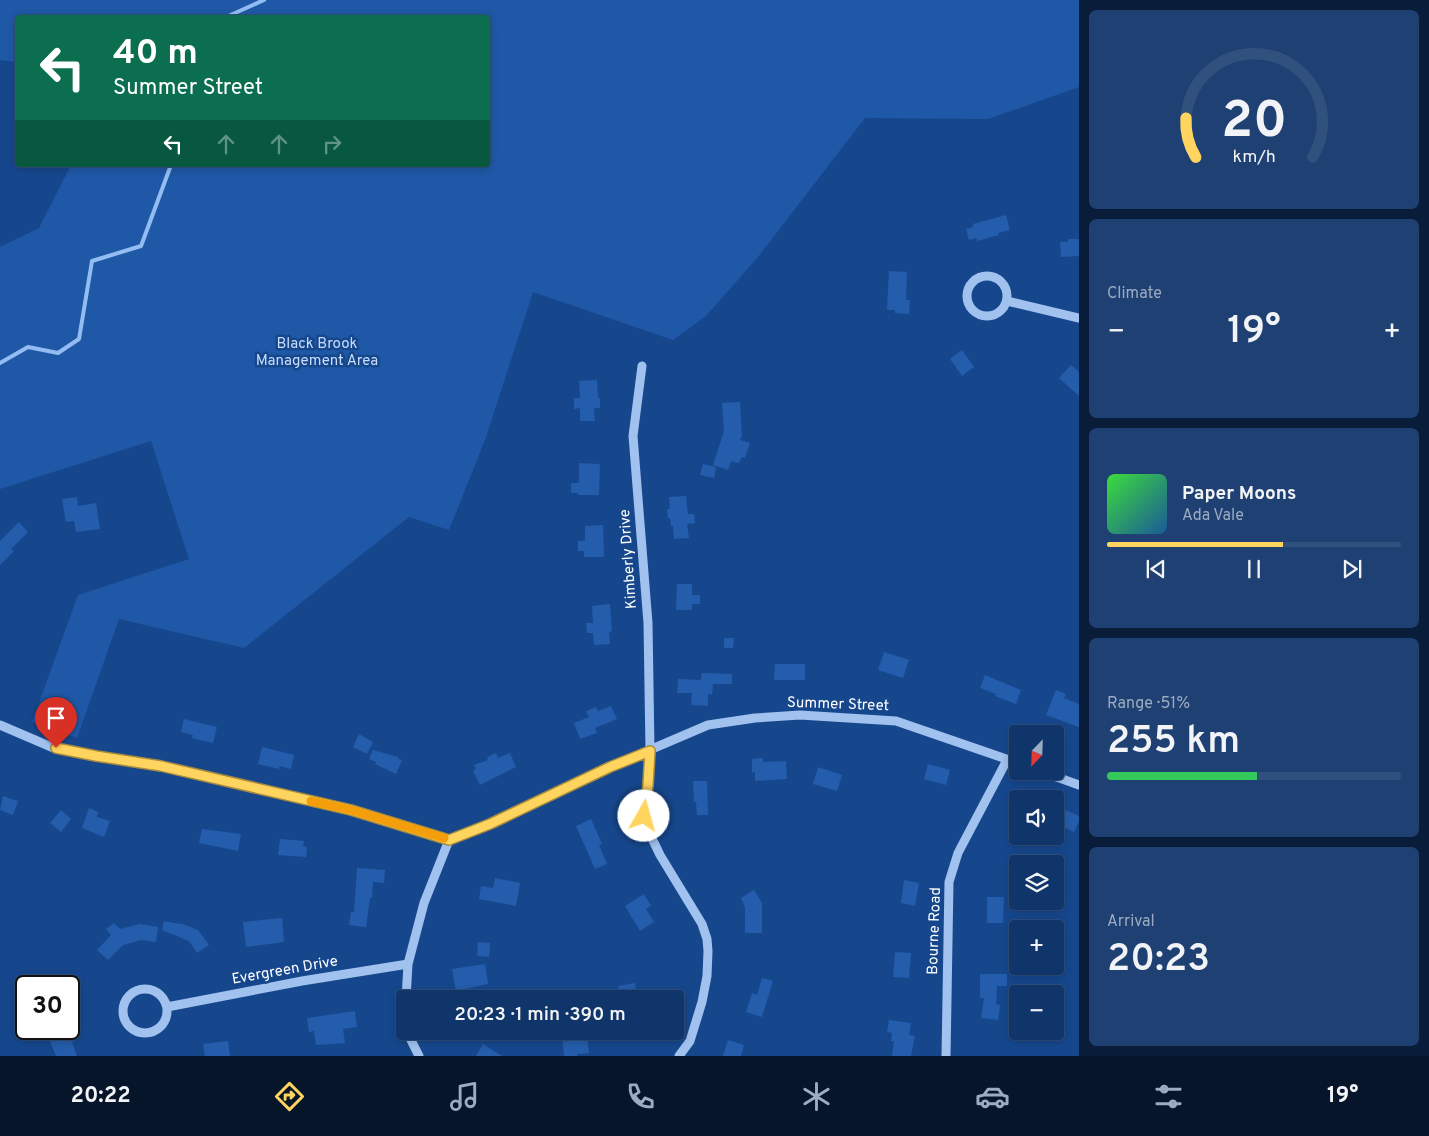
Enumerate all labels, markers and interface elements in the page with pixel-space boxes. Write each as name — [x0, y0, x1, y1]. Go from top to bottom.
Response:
text: 40 m — [113, 32, 198, 76]
icon: left — [30, 35, 95, 100]
text: Summer Street — [113, 75, 263, 102]
text: 20 — [1221, 90, 1287, 156]
icon: left — [159, 130, 187, 158]
icon: ahead — [212, 130, 240, 158]
icon: ahead — [265, 130, 293, 158]
icon: right — [318, 130, 346, 158]
text: km/h — [1232, 146, 1276, 169]
text: Climate — [1107, 284, 1162, 304]
text: 19° — [1227, 308, 1281, 357]
text: − — [1107, 315, 1125, 351]
text: + — [1383, 315, 1401, 351]
park label: Black Brook Management Area — [256, 335, 378, 371]
text: Paper Moons — [1182, 482, 1296, 506]
text: Ada Vale — [1182, 506, 1244, 526]
street label: Kimberly Drive — [616, 508, 642, 610]
icon: previous — [1142, 555, 1170, 583]
icon: pause — [1240, 555, 1268, 583]
icon: next — [1338, 555, 1366, 583]
street label: Summer Street — [787, 694, 889, 716]
text: Range · 51% — [1107, 694, 1190, 714]
pin — [35, 697, 77, 748]
icon: arrive — [42, 704, 70, 732]
text: 255 km — [1107, 718, 1240, 767]
north arrow — [1009, 725, 1064, 780]
map controls — [1009, 725, 1064, 1040]
position arrow — [617, 789, 669, 841]
button: sound — [1009, 790, 1064, 845]
button: layers — [1009, 855, 1064, 910]
street label: Bourne Road — [924, 887, 946, 975]
text: Arrival — [1107, 912, 1155, 932]
button: + — [1009, 920, 1064, 975]
text: 20:23 — [1107, 936, 1210, 985]
street label: Evergreen Drive — [230, 952, 340, 990]
speed limit sign: 30 — [15, 975, 80, 1040]
button: − — [1009, 985, 1064, 1040]
text: 20:23 · 1 min · 390 m — [454, 1003, 626, 1027]
icon: directions — [272, 1079, 307, 1114]
icon: music — [447, 1079, 482, 1114]
icon: phone — [623, 1079, 658, 1114]
icon: climate — [799, 1079, 834, 1114]
icon: car — [975, 1079, 1010, 1114]
icon: filters — [1151, 1079, 1186, 1114]
text: 20:22 — [70, 1083, 131, 1110]
text: 19° — [1327, 1083, 1358, 1110]

